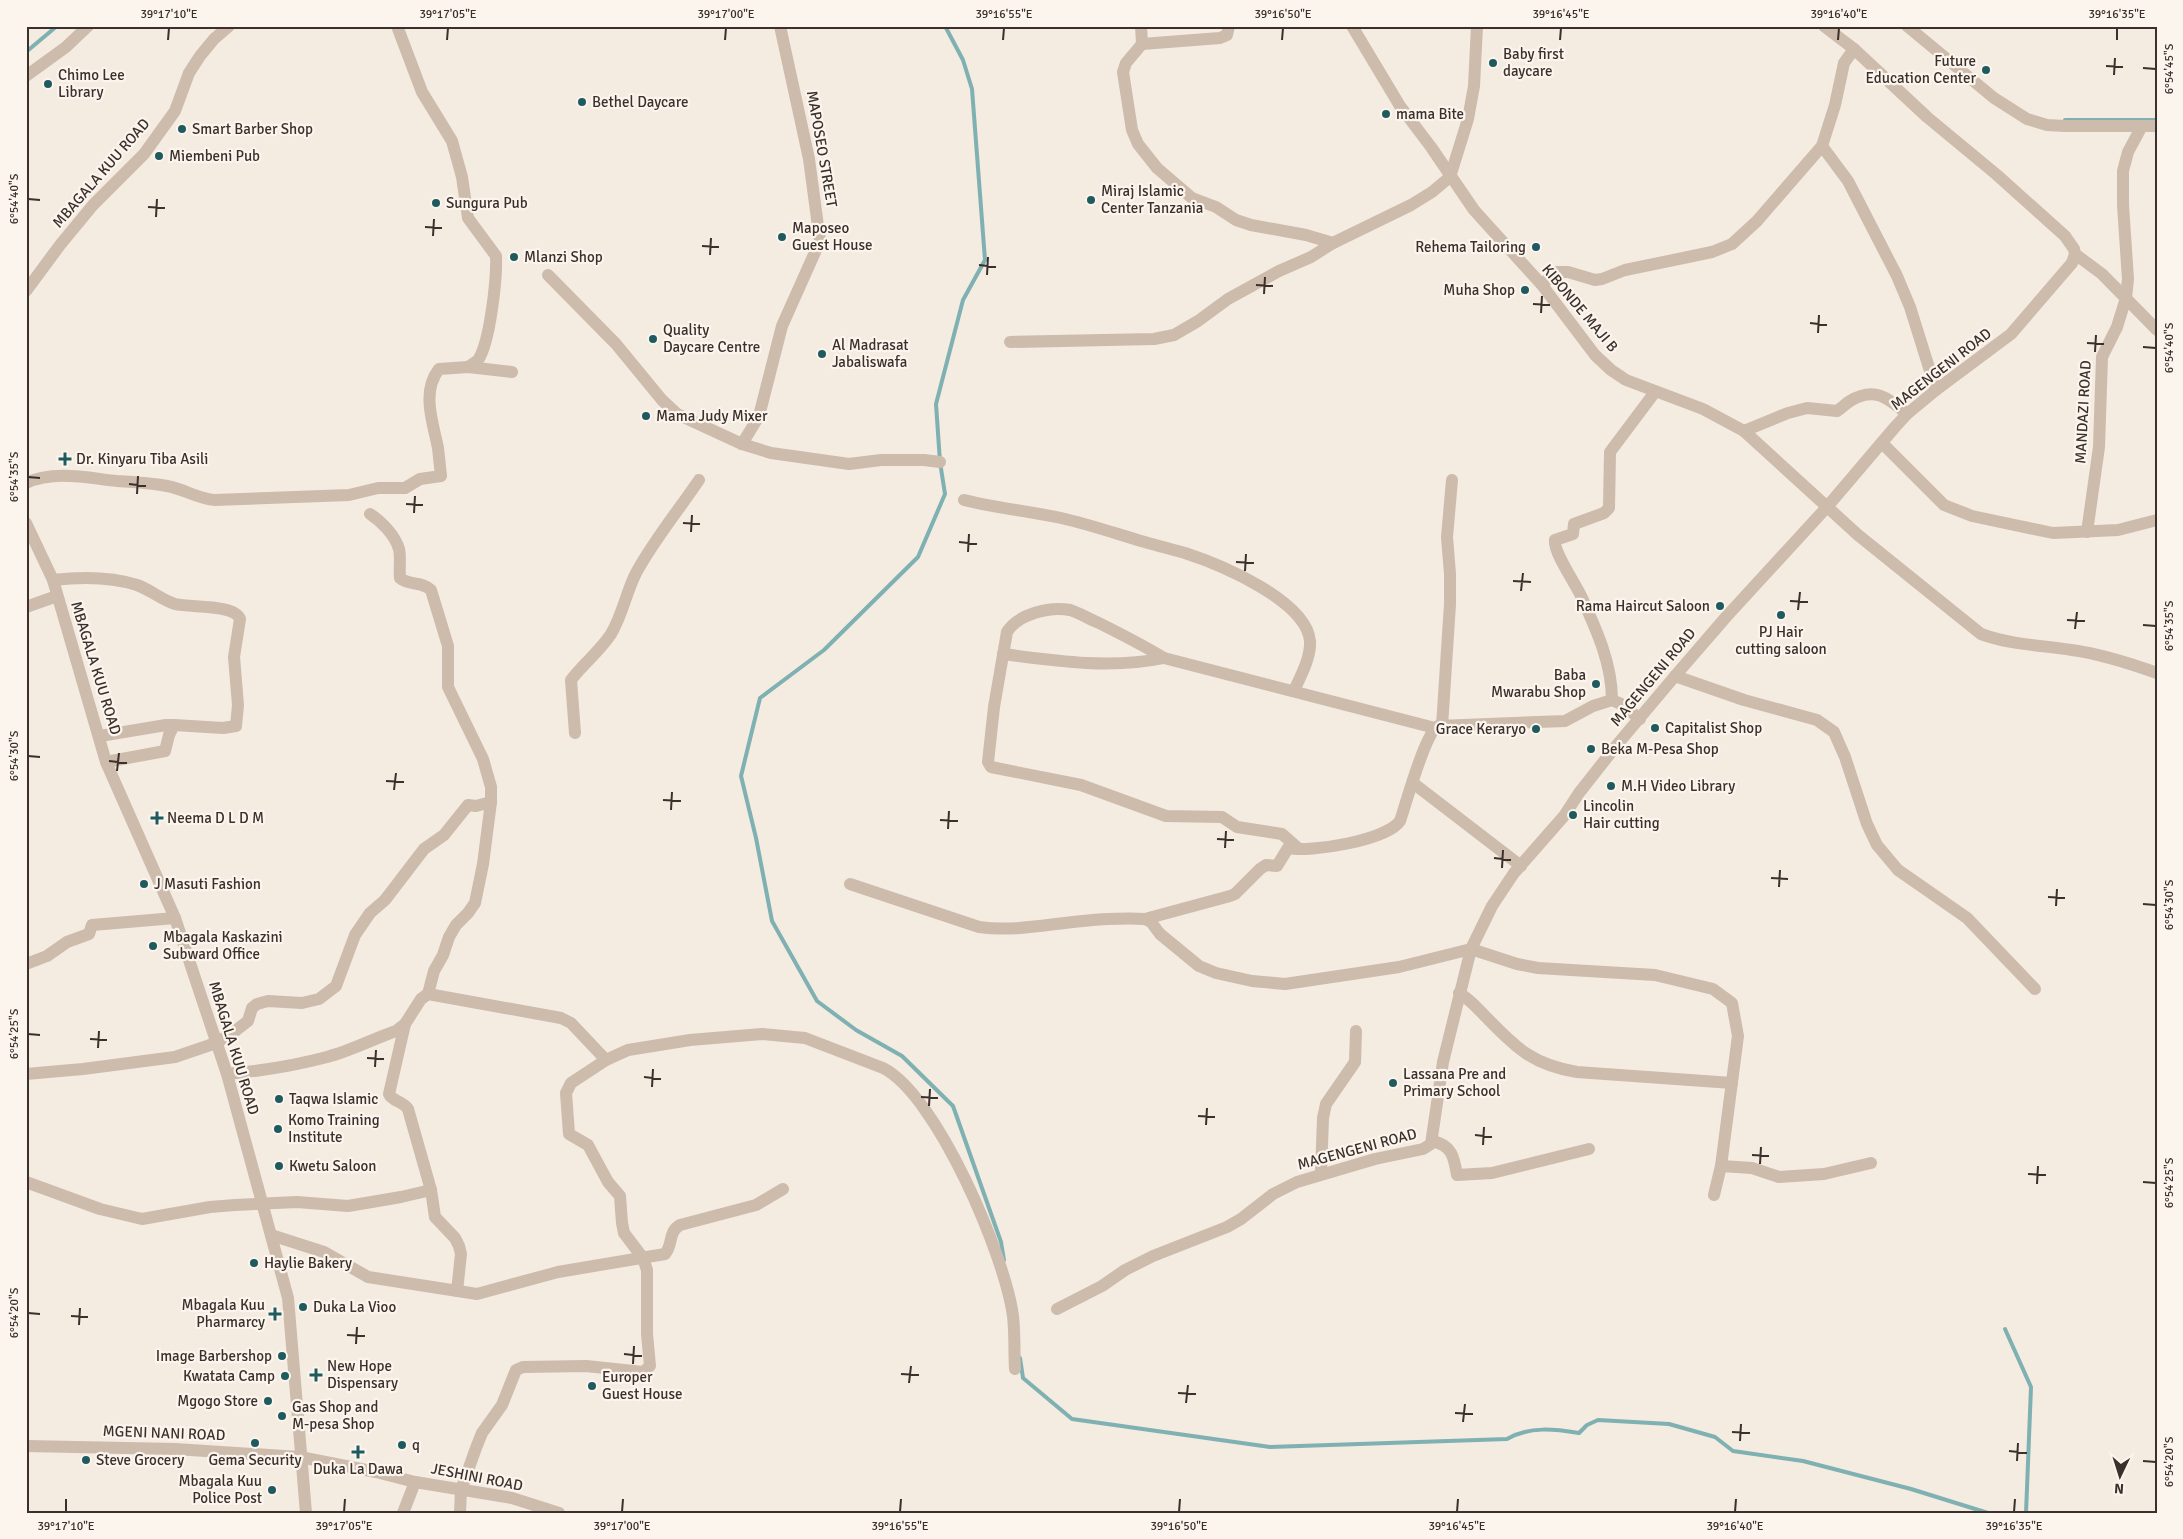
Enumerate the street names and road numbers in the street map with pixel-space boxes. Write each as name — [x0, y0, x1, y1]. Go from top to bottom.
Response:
street label: MAPOSEO STREET — [803, 89, 841, 209]
street label: MBAGALA KUU ROAD — [49, 115, 153, 231]
street label: KIBONDE MAJI B — [1538, 260, 1622, 356]
street label: MAGENGENI ROAD — [1887, 324, 1995, 414]
street label: MANDAZI ROAD — [2071, 360, 2095, 464]
street label: MBAGALA KUU ROAD — [67, 599, 125, 737]
street label: MAGENGENI ROAD — [1607, 624, 1699, 730]
street label: MBAGALA KUU ROAD — [205, 979, 263, 1117]
street label: MAGENGENI ROAD — [1295, 1124, 1419, 1174]
street label: MGENI NANI ROAD — [102, 1422, 226, 1444]
street label: JESHINI ROAD — [429, 1459, 525, 1495]

